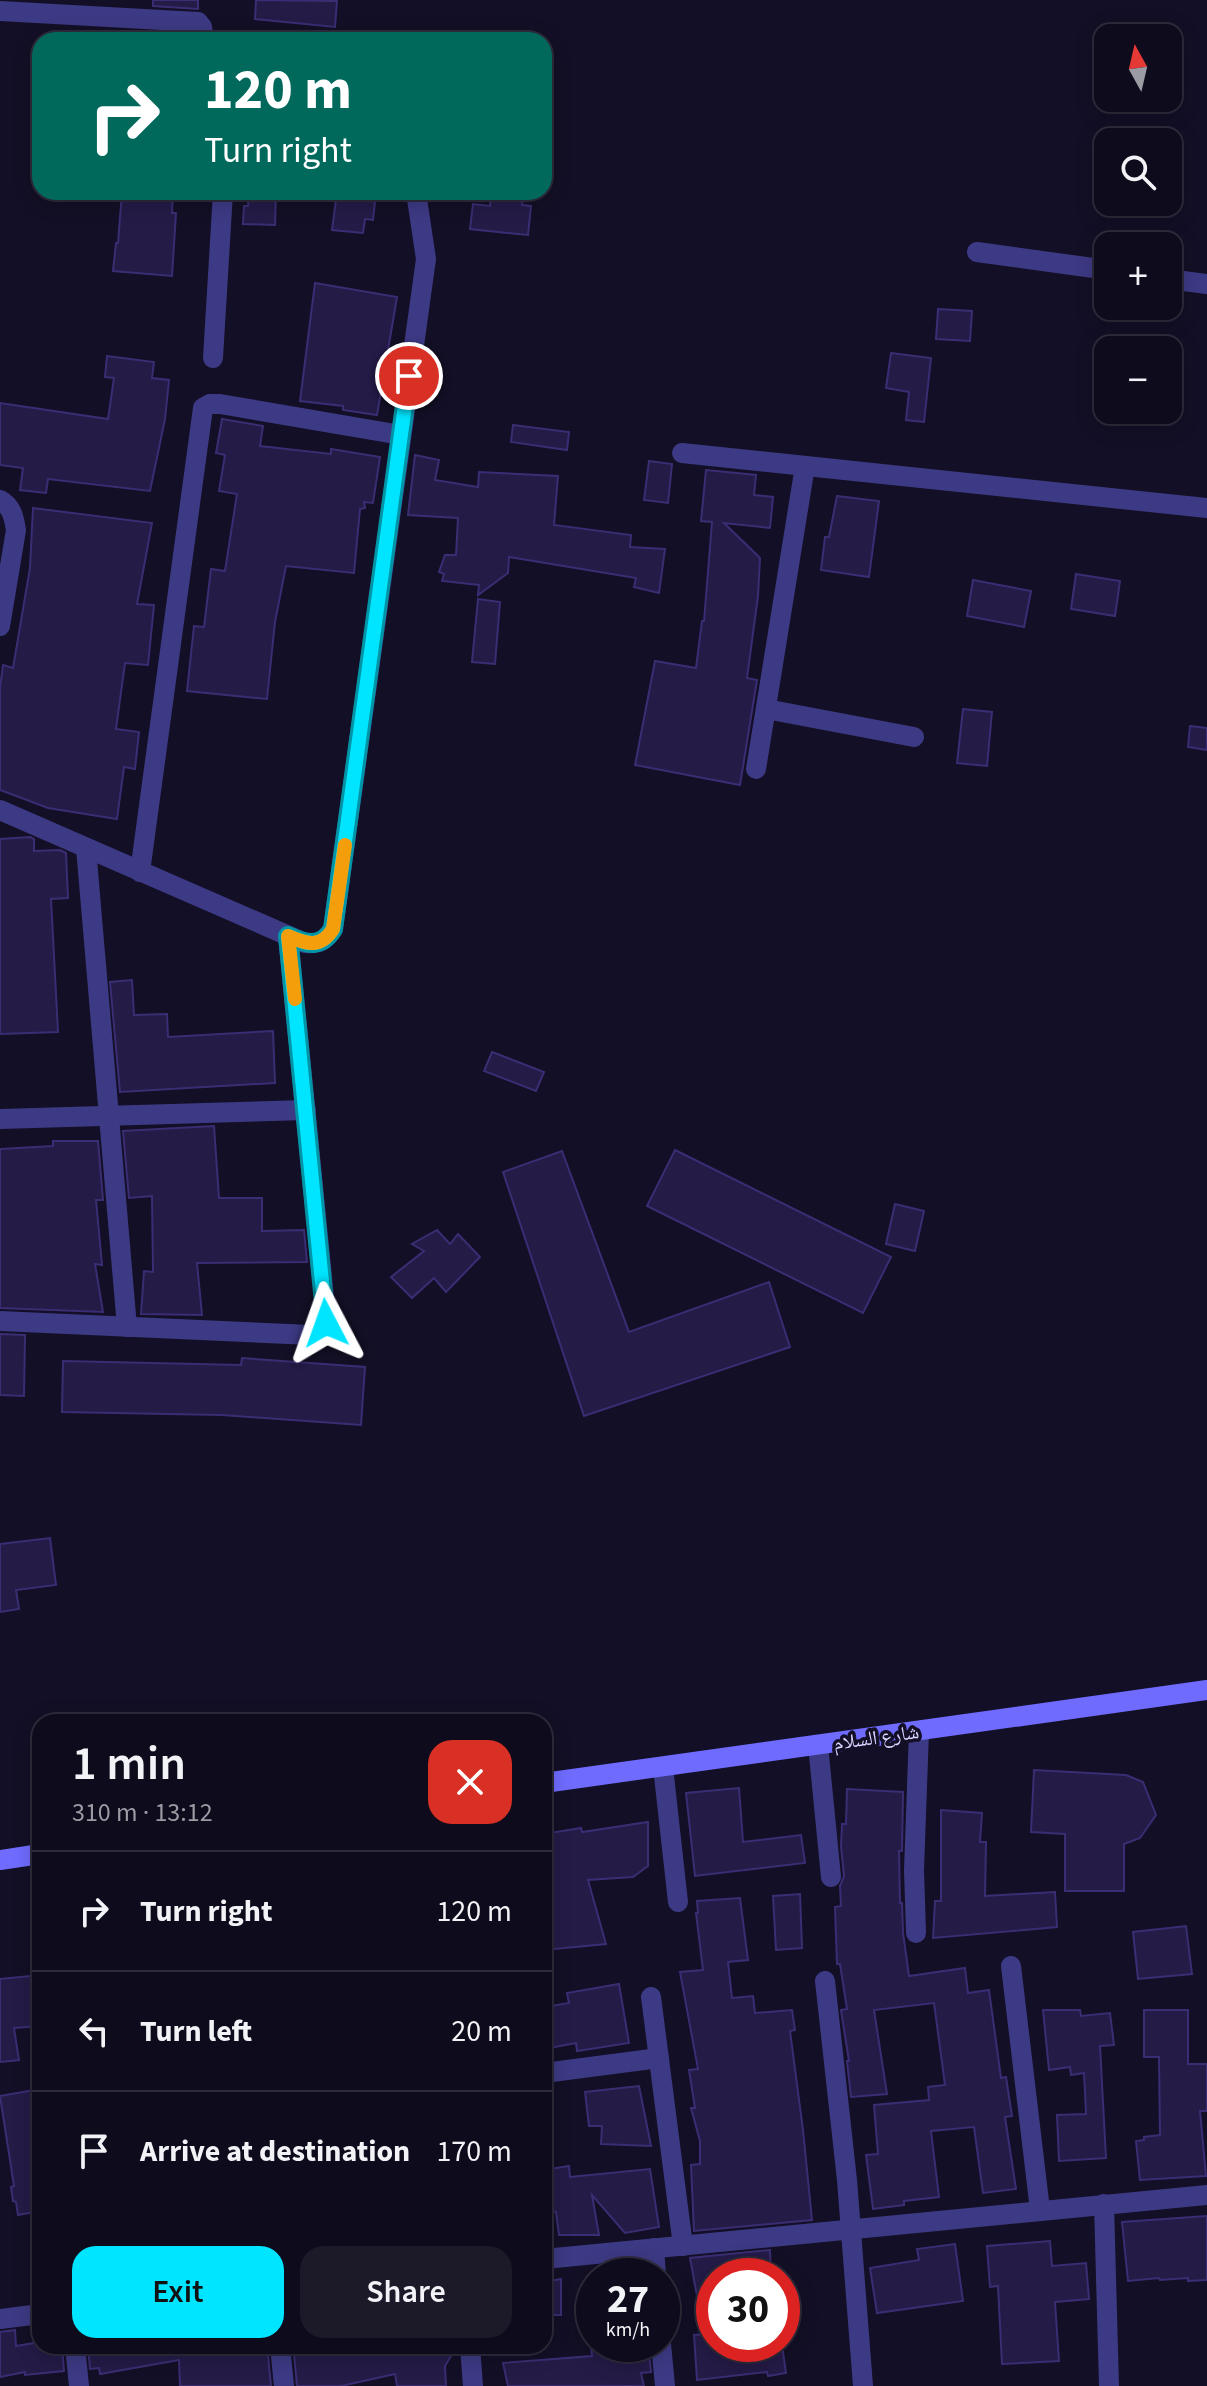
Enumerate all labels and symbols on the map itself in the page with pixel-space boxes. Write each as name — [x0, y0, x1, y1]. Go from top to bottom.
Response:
north arrow — [1094, 24, 1182, 112]
pin — [375, 342, 443, 410]
position arrow — [284, 1281, 368, 1365]
street label: شارع السلام — [831, 1718, 921, 1758]
speed limit sign: 30 — [696, 2258, 800, 2362]

